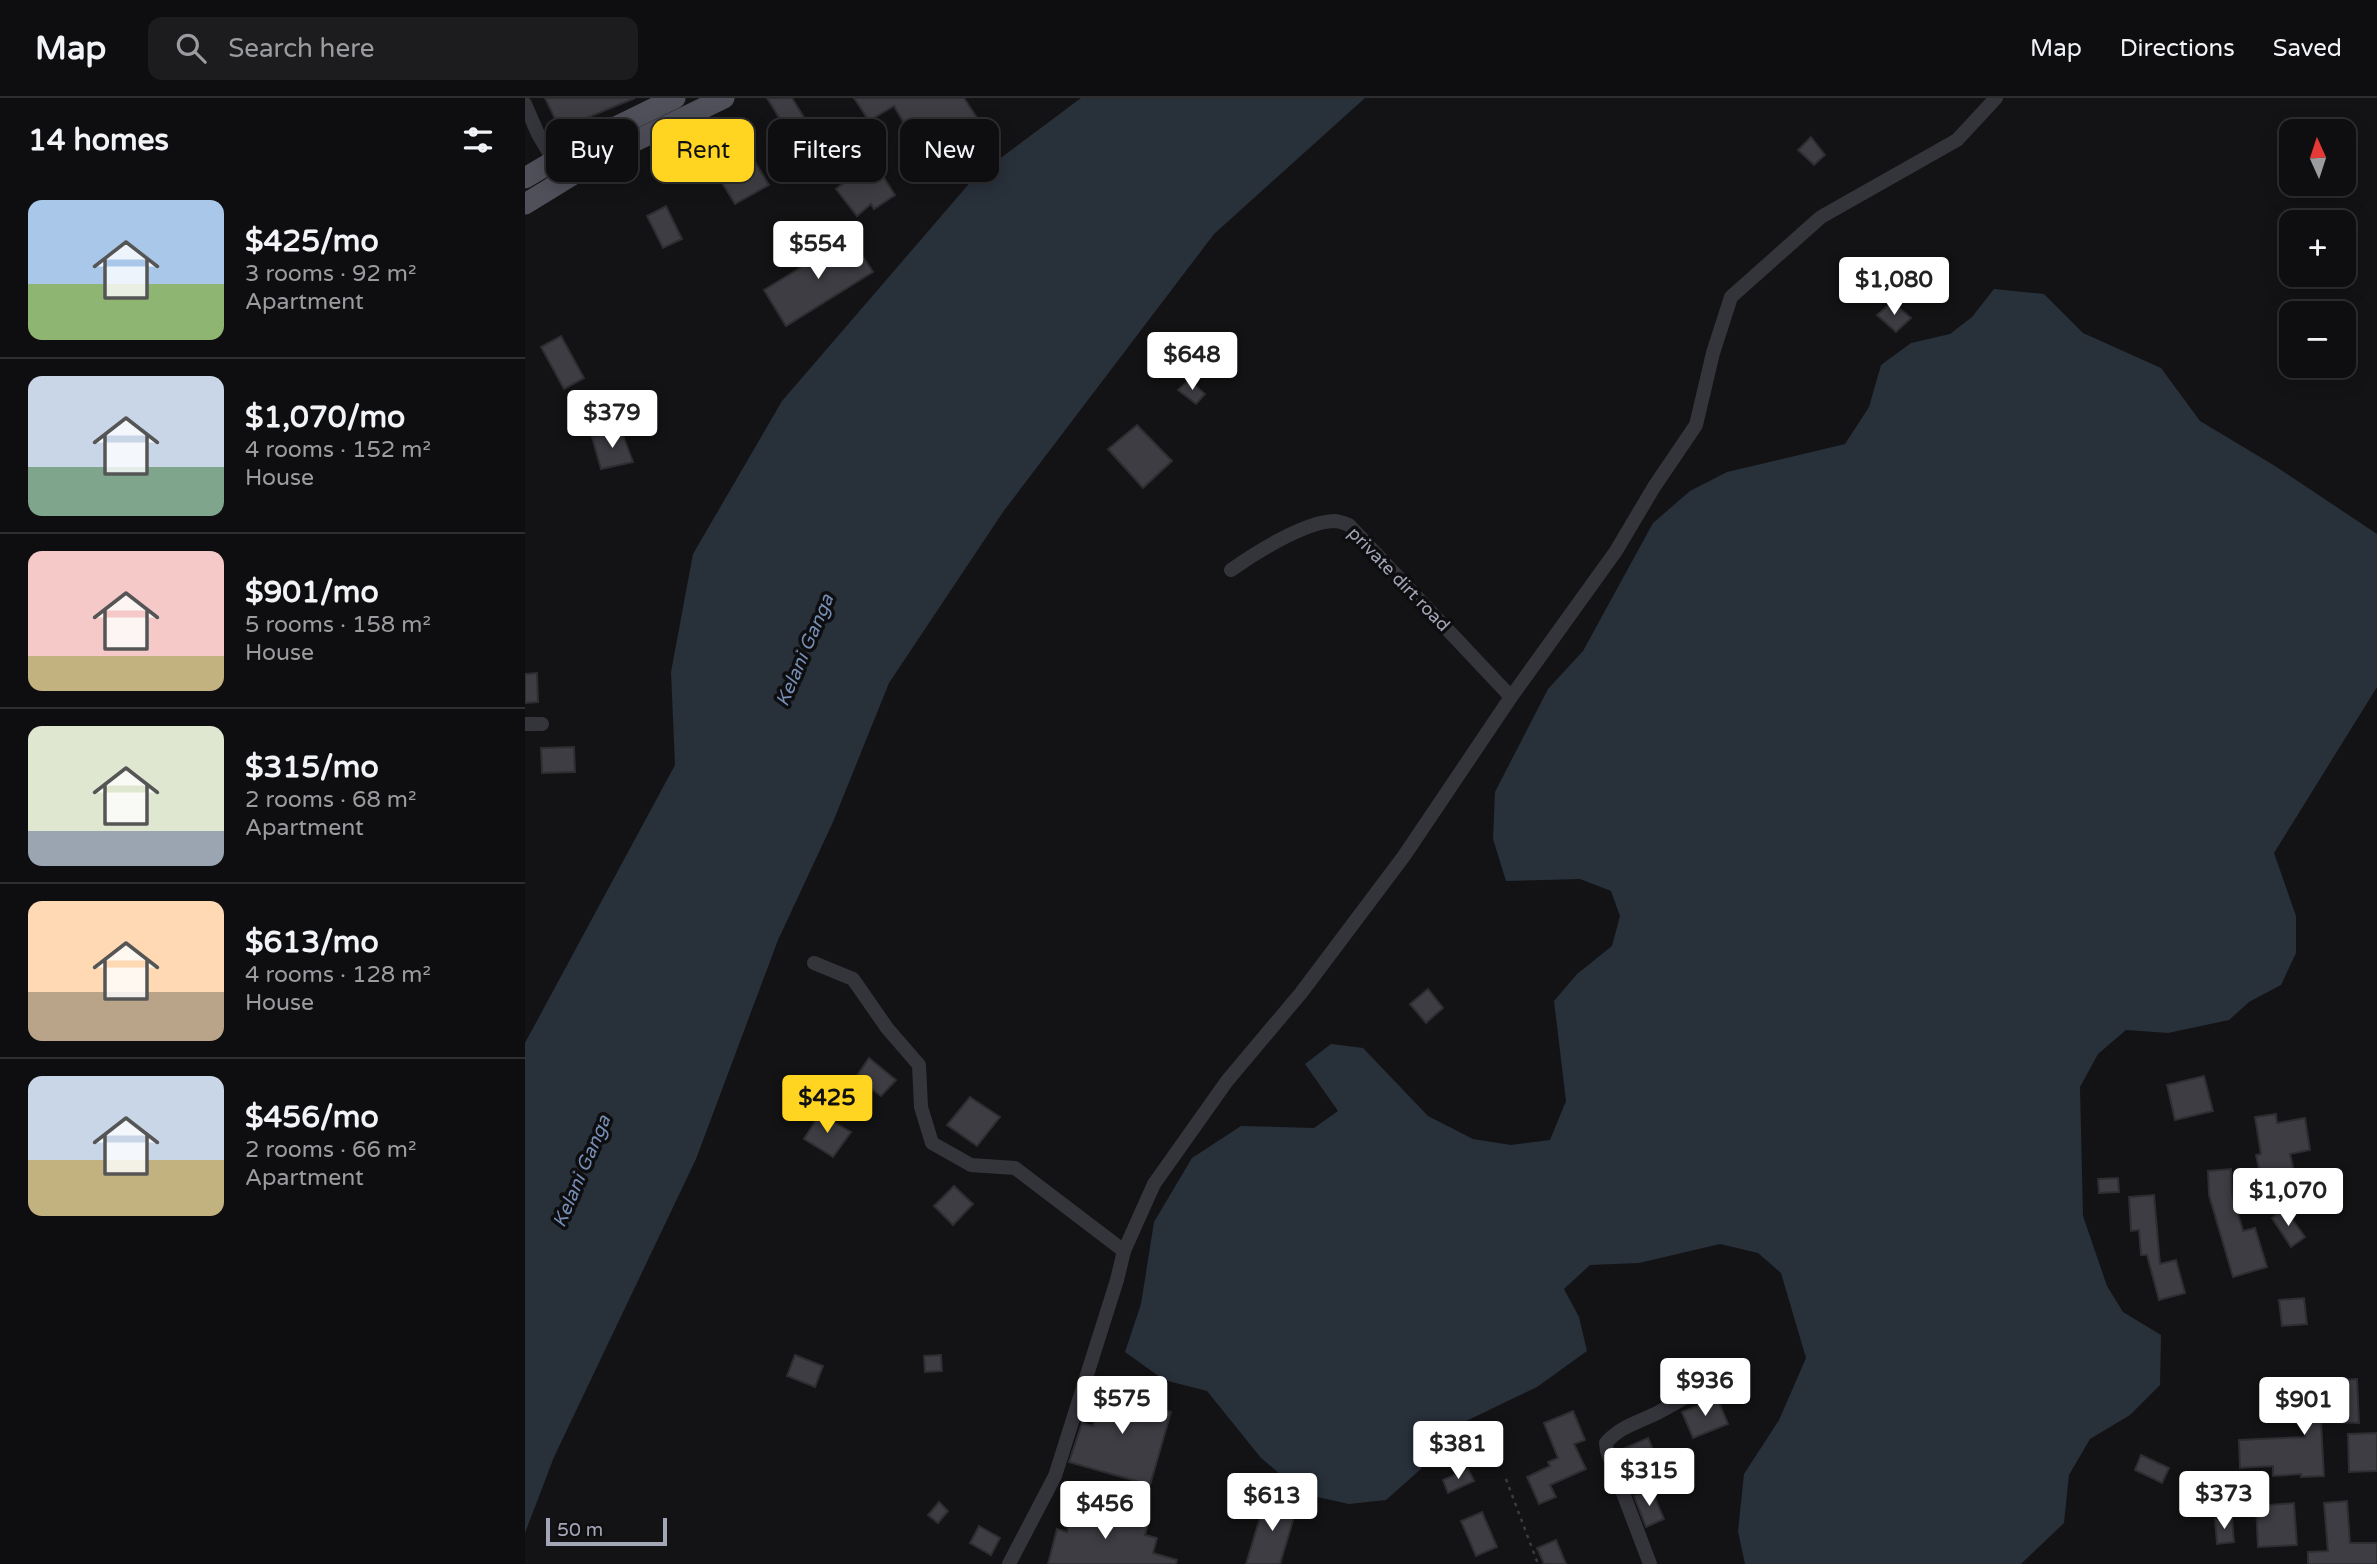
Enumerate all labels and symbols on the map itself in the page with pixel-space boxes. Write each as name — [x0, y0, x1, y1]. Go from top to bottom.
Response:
north arrow — [2279, 119, 2355, 196]
pin: $554 — [777, 222, 859, 281]
pin: $1,080 — [1837, 258, 1951, 317]
pin: $648 — [1151, 332, 1233, 392]
pin: $379 — [571, 390, 653, 450]
street label: private dirt road — [1343, 522, 1455, 636]
water label: Kelani Ganga — [771, 590, 839, 710]
pin: $425 — [786, 1076, 868, 1135]
water label: Kelani Ganga — [548, 1111, 616, 1231]
pin: $1,070 — [2231, 1168, 2345, 1228]
pin: $936 — [1664, 1358, 1746, 1418]
pin: $575 — [1081, 1376, 1163, 1436]
pin: $901 — [2263, 1378, 2345, 1437]
pin: $381 — [1417, 1422, 1499, 1481]
pin: $315 — [1608, 1448, 1690, 1508]
pin: $373 — [2183, 1472, 2265, 1531]
pin: $613 — [1231, 1474, 1313, 1533]
pin: $456 — [1064, 1482, 1146, 1541]
scale bar — [546, 1515, 667, 1547]

